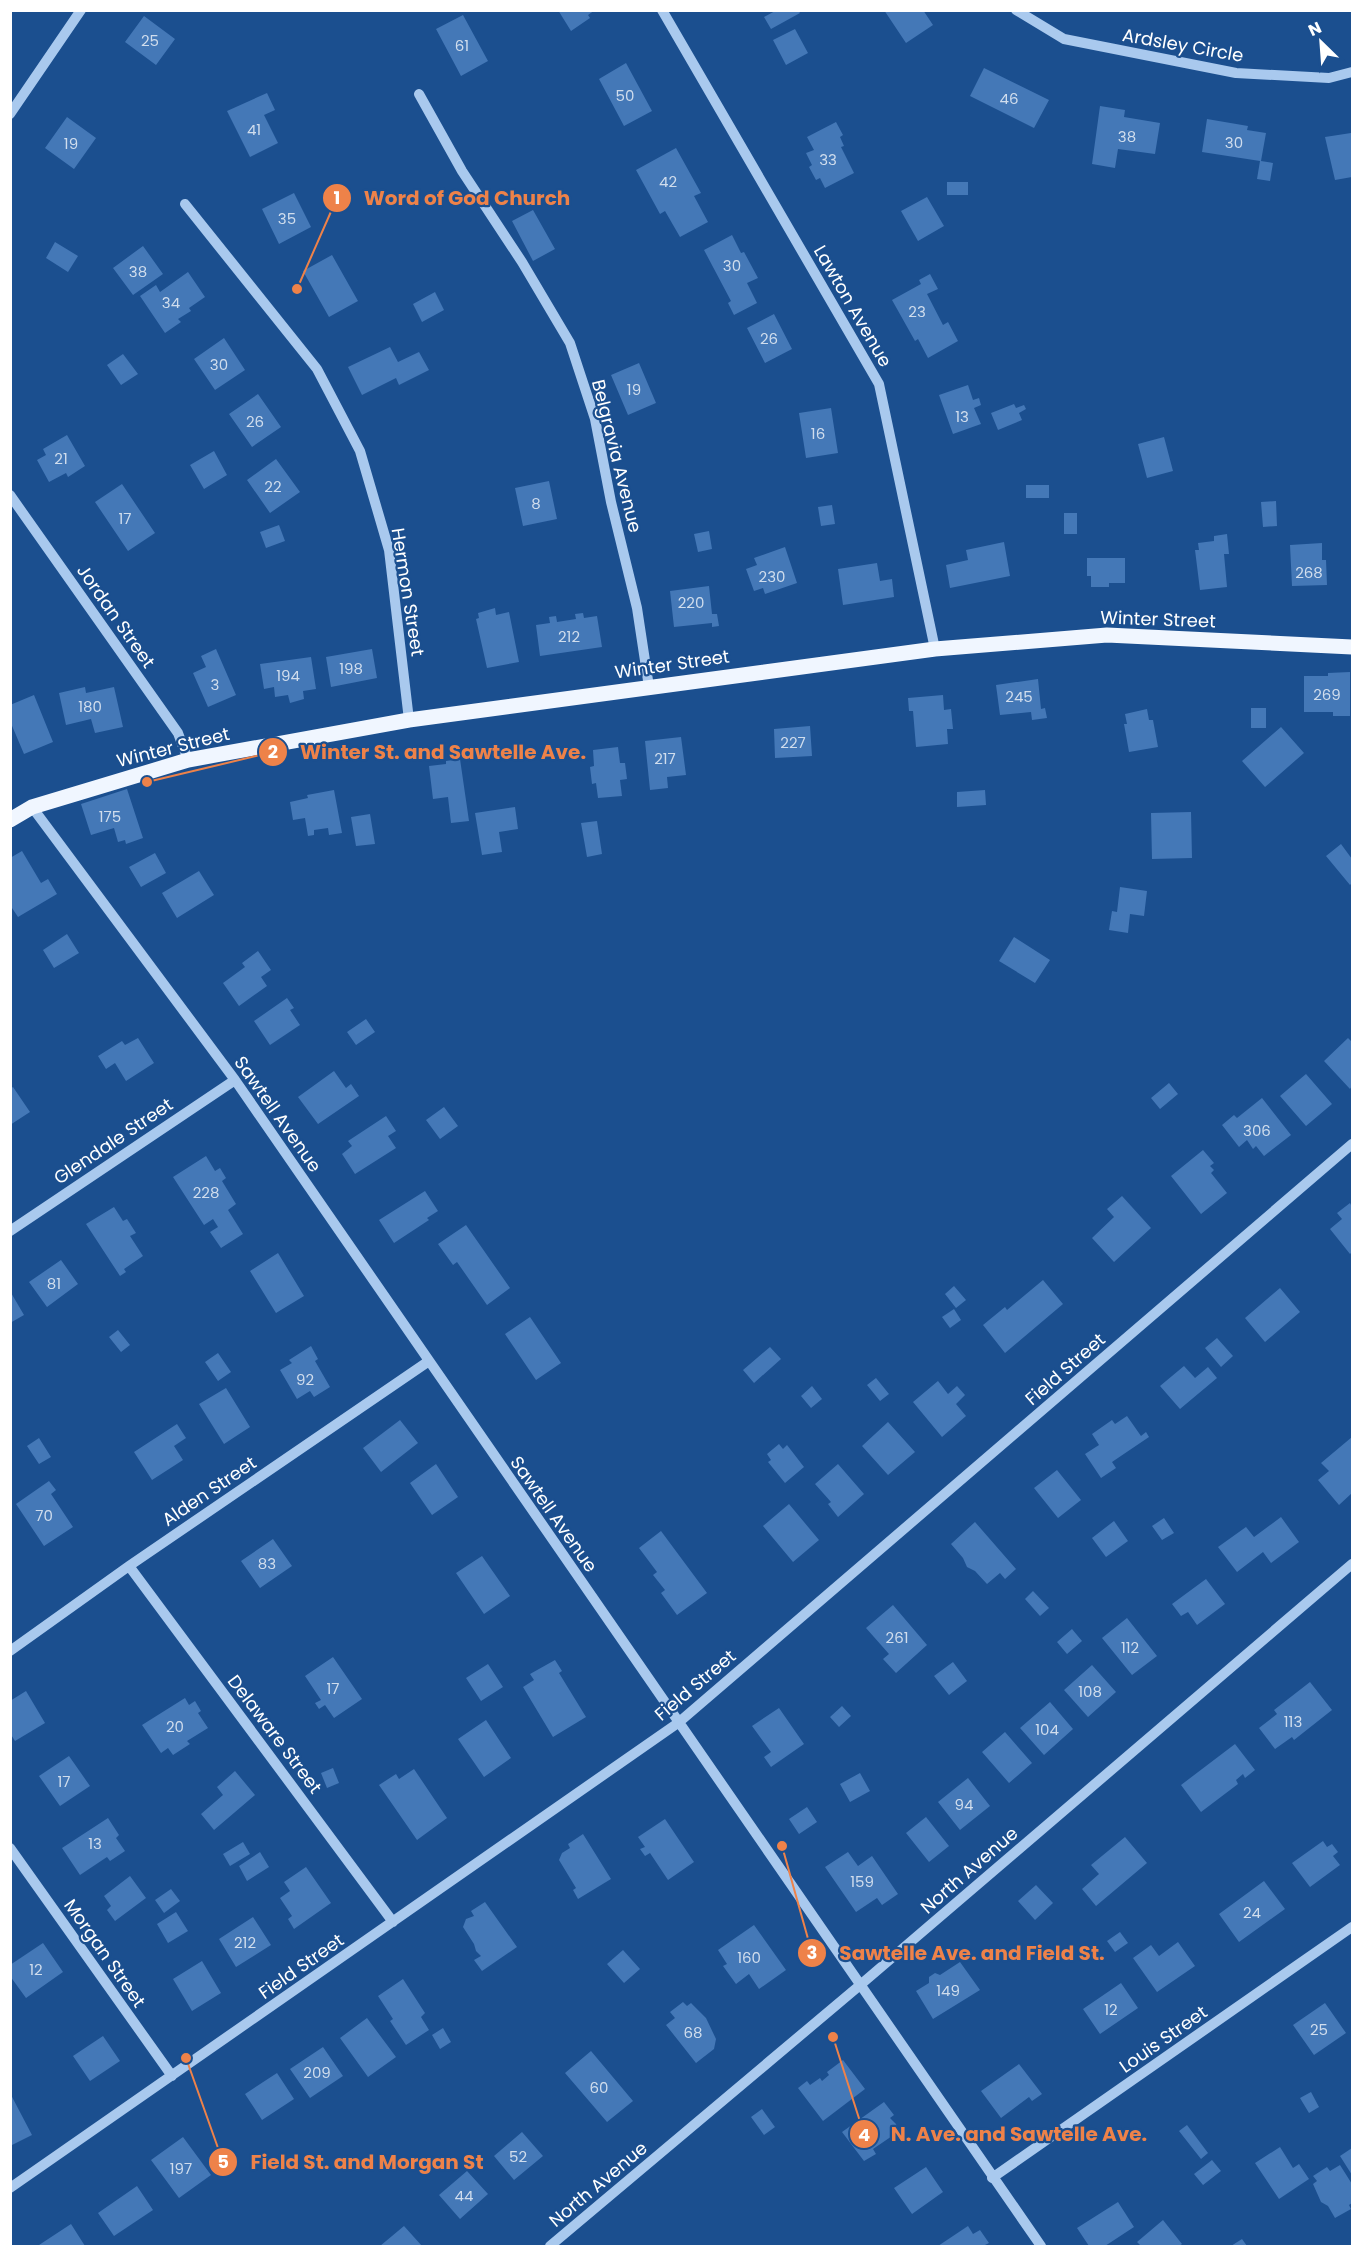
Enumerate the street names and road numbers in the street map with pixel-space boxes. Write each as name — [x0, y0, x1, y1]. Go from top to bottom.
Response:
street label: Ardsley Circle — [1121, 22, 1245, 68]
street label: Lawton Avenue — [808, 241, 898, 371]
street label: Belgravia Avenue — [586, 377, 648, 535]
street label: Hermon Street — [386, 526, 430, 658]
street label: Jordan Street — [71, 559, 161, 673]
street label: Winter Street — [1100, 604, 1216, 634]
street label: Winter Street — [613, 644, 731, 684]
street label: Winter Street — [114, 721, 232, 773]
street label: Sawtell Avenue — [229, 1051, 327, 1177]
street label: Glendale Street — [49, 1092, 177, 1190]
street label: Field Street — [1020, 1327, 1110, 1411]
street label: Alden Street — [157, 1450, 261, 1532]
street label: Sawtell Avenue — [505, 1451, 603, 1577]
street label: Field Street — [649, 1644, 741, 1726]
street label: Delaware Street — [222, 1669, 328, 1799]
street label: North Avenue — [915, 1821, 1023, 1919]
street label: Morgan Street — [58, 1894, 152, 2012]
street label: Field Street — [253, 1927, 349, 2005]
street label: Louis Street — [1114, 1999, 1212, 2079]
street label: North Avenue — [543, 2135, 653, 2233]

